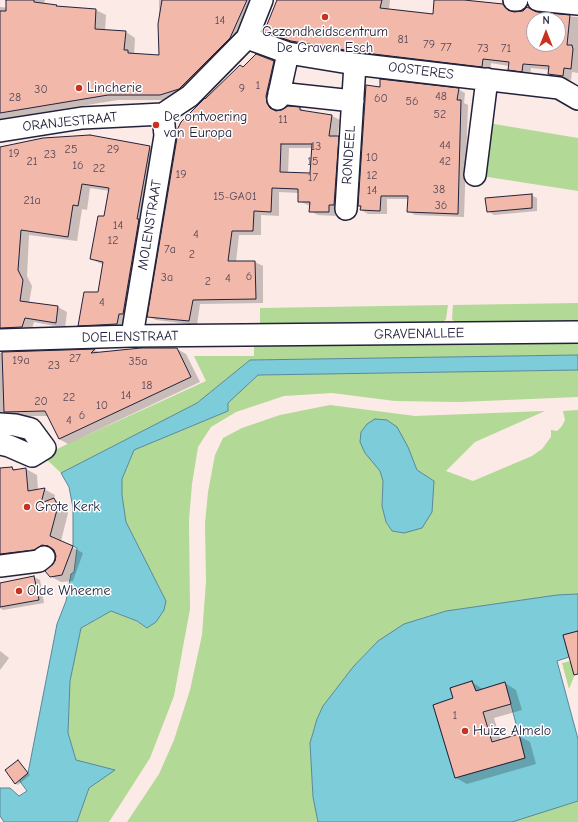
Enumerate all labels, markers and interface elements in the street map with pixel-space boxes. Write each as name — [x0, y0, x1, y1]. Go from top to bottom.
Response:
marker: Gezondheidscentrum De Graven Esch — [320, 12, 330, 22]
north arrow — [526, 12, 566, 52]
house number: 14 — [215, 14, 225, 28]
text: N — [542, 14, 550, 27]
place label: Gezondheidscentrum De Graven Esch — [262, 24, 388, 56]
house number: 81 — [398, 33, 408, 47]
house number: 79 — [423, 38, 435, 52]
house number: 77 — [440, 41, 452, 55]
house number: 73 — [477, 42, 489, 56]
house number: 71 — [501, 42, 511, 56]
street label: OOSTERES — [387, 59, 455, 83]
house number: 1 — [256, 79, 260, 93]
place label: Lincherie — [87, 80, 142, 96]
house number: 9 — [239, 82, 245, 96]
house number: 30 — [34, 83, 48, 97]
marker: Lincherie — [74, 83, 84, 93]
house number: 48 — [435, 90, 447, 104]
house number: 28 — [9, 91, 21, 105]
house number: 60 — [374, 92, 388, 106]
house number: 56 — [405, 95, 419, 109]
house number: 52 — [434, 108, 446, 122]
street label: ORANJESTRAAT — [22, 109, 118, 135]
place label: De ontvoering van Europa — [164, 109, 248, 142]
house number: 11 — [278, 113, 288, 127]
marker: De ontvoering van Europa — [151, 120, 161, 130]
street label: RONDEEL — [339, 125, 359, 185]
house number: 44 — [439, 139, 451, 153]
house number: 13 — [311, 140, 321, 154]
house number: 25 — [65, 143, 77, 157]
house number: 29 — [107, 143, 119, 157]
house number: 19 — [8, 147, 20, 161]
house number: 23 — [44, 148, 56, 162]
house number: 10 — [366, 151, 378, 165]
house number: 21 — [26, 155, 38, 169]
house number: 15 — [307, 155, 319, 169]
house number: 42 — [439, 155, 451, 169]
house number: 16 — [72, 159, 84, 173]
house number: 22 — [93, 162, 105, 176]
house number: 19 — [175, 168, 187, 182]
house number: 12 — [366, 169, 378, 183]
house number: 17 — [308, 171, 318, 185]
street label: MOLENSTRAAT — [135, 179, 165, 271]
house number: 38 — [433, 183, 445, 197]
house number: 14 — [367, 184, 377, 198]
house number: 15-GA01 — [213, 190, 257, 204]
house number: 21a — [23, 194, 41, 208]
house number: 36 — [435, 199, 447, 213]
house number: 14 — [113, 219, 123, 233]
house number: 4 — [193, 228, 199, 242]
house number: 12 — [107, 234, 119, 248]
house number: 7a — [164, 243, 176, 257]
house number: 2 — [189, 248, 195, 262]
house number: 6 — [246, 270, 252, 284]
house number: 3a — [161, 271, 173, 285]
house number: 4 — [225, 272, 231, 286]
house number: 2 — [205, 275, 211, 289]
house number: 4 — [99, 296, 105, 310]
street label: GRAVENALLEE — [374, 325, 464, 343]
street label: DOELENSTRAAT — [81, 328, 179, 346]
house number: 27 — [69, 352, 81, 366]
house number: 19a — [12, 354, 30, 368]
house number: 35a — [129, 355, 147, 369]
house number: 23 — [48, 359, 60, 373]
house number: 18 — [142, 379, 152, 393]
house number: 14 — [121, 389, 131, 403]
house number: 22 — [63, 391, 75, 405]
house number: 20 — [34, 395, 48, 409]
house number: 10 — [96, 399, 108, 413]
house number: 6 — [79, 409, 85, 423]
house number: 4 — [66, 414, 72, 428]
place label: Grote Kerk — [35, 499, 100, 515]
marker: Grote Kerk — [22, 502, 32, 512]
place label: Olde Wheeme — [27, 583, 110, 599]
marker: Olde Wheeme — [14, 586, 24, 596]
house number: 1 — [453, 709, 457, 723]
place label: Huize Almelo — [473, 723, 551, 739]
marker: Huize Almelo — [460, 726, 470, 736]

